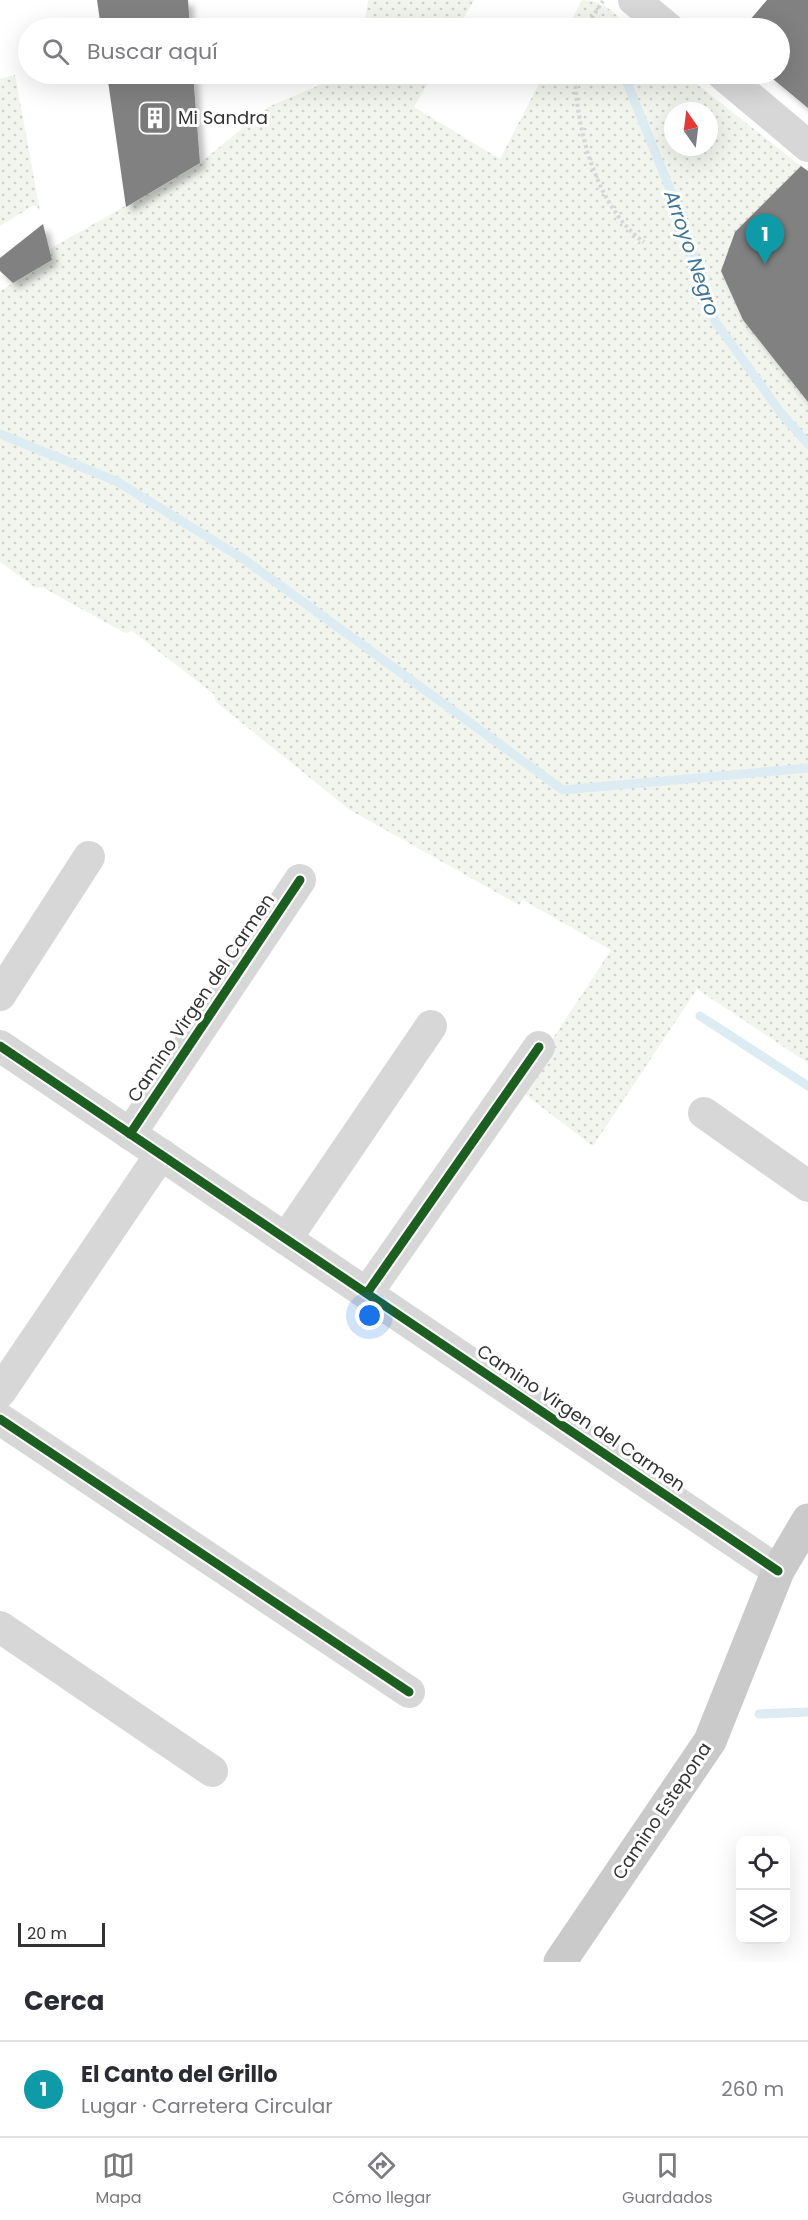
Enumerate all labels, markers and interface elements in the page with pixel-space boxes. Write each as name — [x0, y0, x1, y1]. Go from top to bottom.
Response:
search box — [18, 18, 790, 84]
icon: search — [39, 35, 72, 68]
text: Buscar aquí — [87, 36, 218, 67]
building icon: Mi Sandra — [137, 100, 173, 136]
north arrow — [664, 102, 718, 156]
place label: Mi Sandra — [178, 105, 268, 130]
water label: Arroyo Negro — [657, 185, 727, 320]
pin: 1 — [746, 214, 784, 264]
street label: Camino Virgen del Carmen — [121, 889, 280, 1107]
your location — [355, 1301, 384, 1330]
street label: Camino Virgen del Carmen — [472, 1338, 690, 1497]
street label: Camino Estepona — [606, 1737, 717, 1884]
map controls — [736, 1836, 790, 1944]
button: locate — [736, 1836, 790, 1890]
button: layers — [736, 1890, 790, 1944]
scale bar — [18, 1920, 105, 1948]
text: 20 m — [27, 1922, 67, 1945]
text: Cerca — [24, 1983, 104, 2019]
text: El Canto del Grillo — [81, 2059, 278, 2090]
text: 1 — [40, 2075, 47, 2103]
text: 260 m — [721, 2075, 784, 2103]
text: Lugar · Carretera Circular — [81, 2092, 333, 2120]
tab: Mapa — [95, 2149, 142, 2210]
tab: Cómo llegar — [332, 2149, 431, 2210]
tab: Guardados — [622, 2149, 713, 2210]

